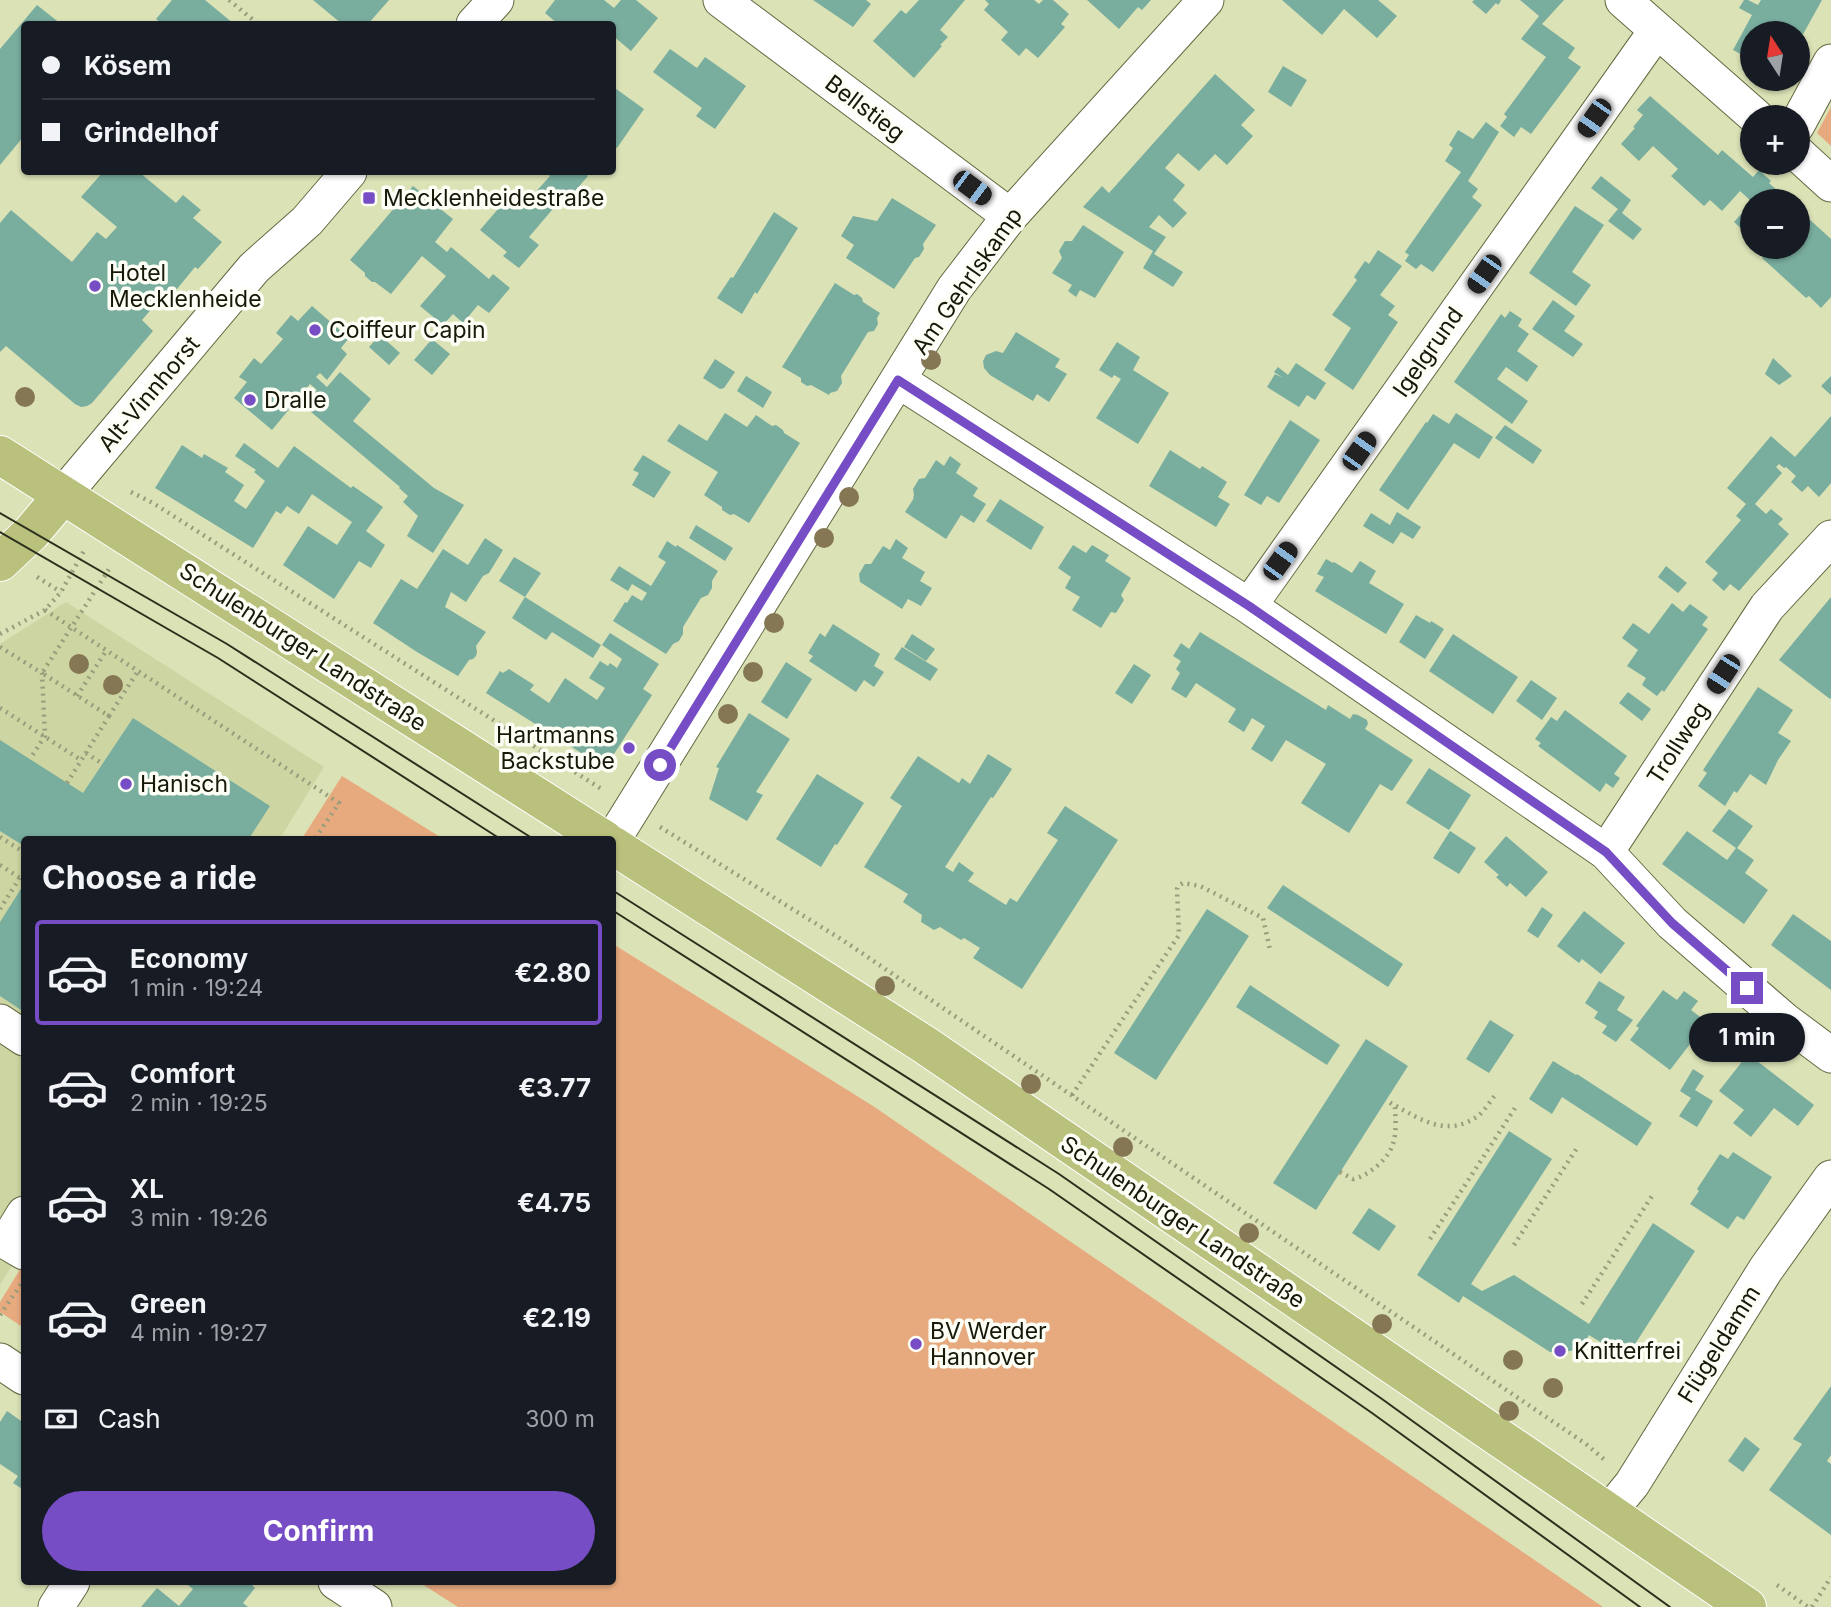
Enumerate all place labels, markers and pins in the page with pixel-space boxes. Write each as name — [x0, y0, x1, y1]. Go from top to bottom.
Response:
place label: Mecklenheidestraße — [383, 184, 604, 212]
marker: Mecklenheidestraße — [361, 190, 377, 206]
place label: Hotel Mecklenheide — [109, 259, 262, 313]
marker: Hotel Mecklenheide — [87, 278, 103, 294]
place label: Coiffeur Capin — [329, 316, 486, 344]
marker: Coiffeur Capin — [307, 322, 323, 338]
place label: Dralle — [264, 386, 327, 414]
marker: Dralle — [242, 392, 258, 408]
place label: Hartmanns Backstube — [496, 721, 615, 775]
marker: Hartmanns Backstube — [621, 740, 637, 756]
place label: Hanisch — [140, 770, 228, 798]
marker: Hanisch — [118, 776, 134, 792]
place label: BV Werder Hannover — [930, 1317, 1047, 1371]
marker: BV Werder Hannover — [908, 1336, 924, 1352]
place label: Knitterfrei — [1574, 1337, 1681, 1365]
marker: Knitterfrei — [1552, 1343, 1568, 1359]

